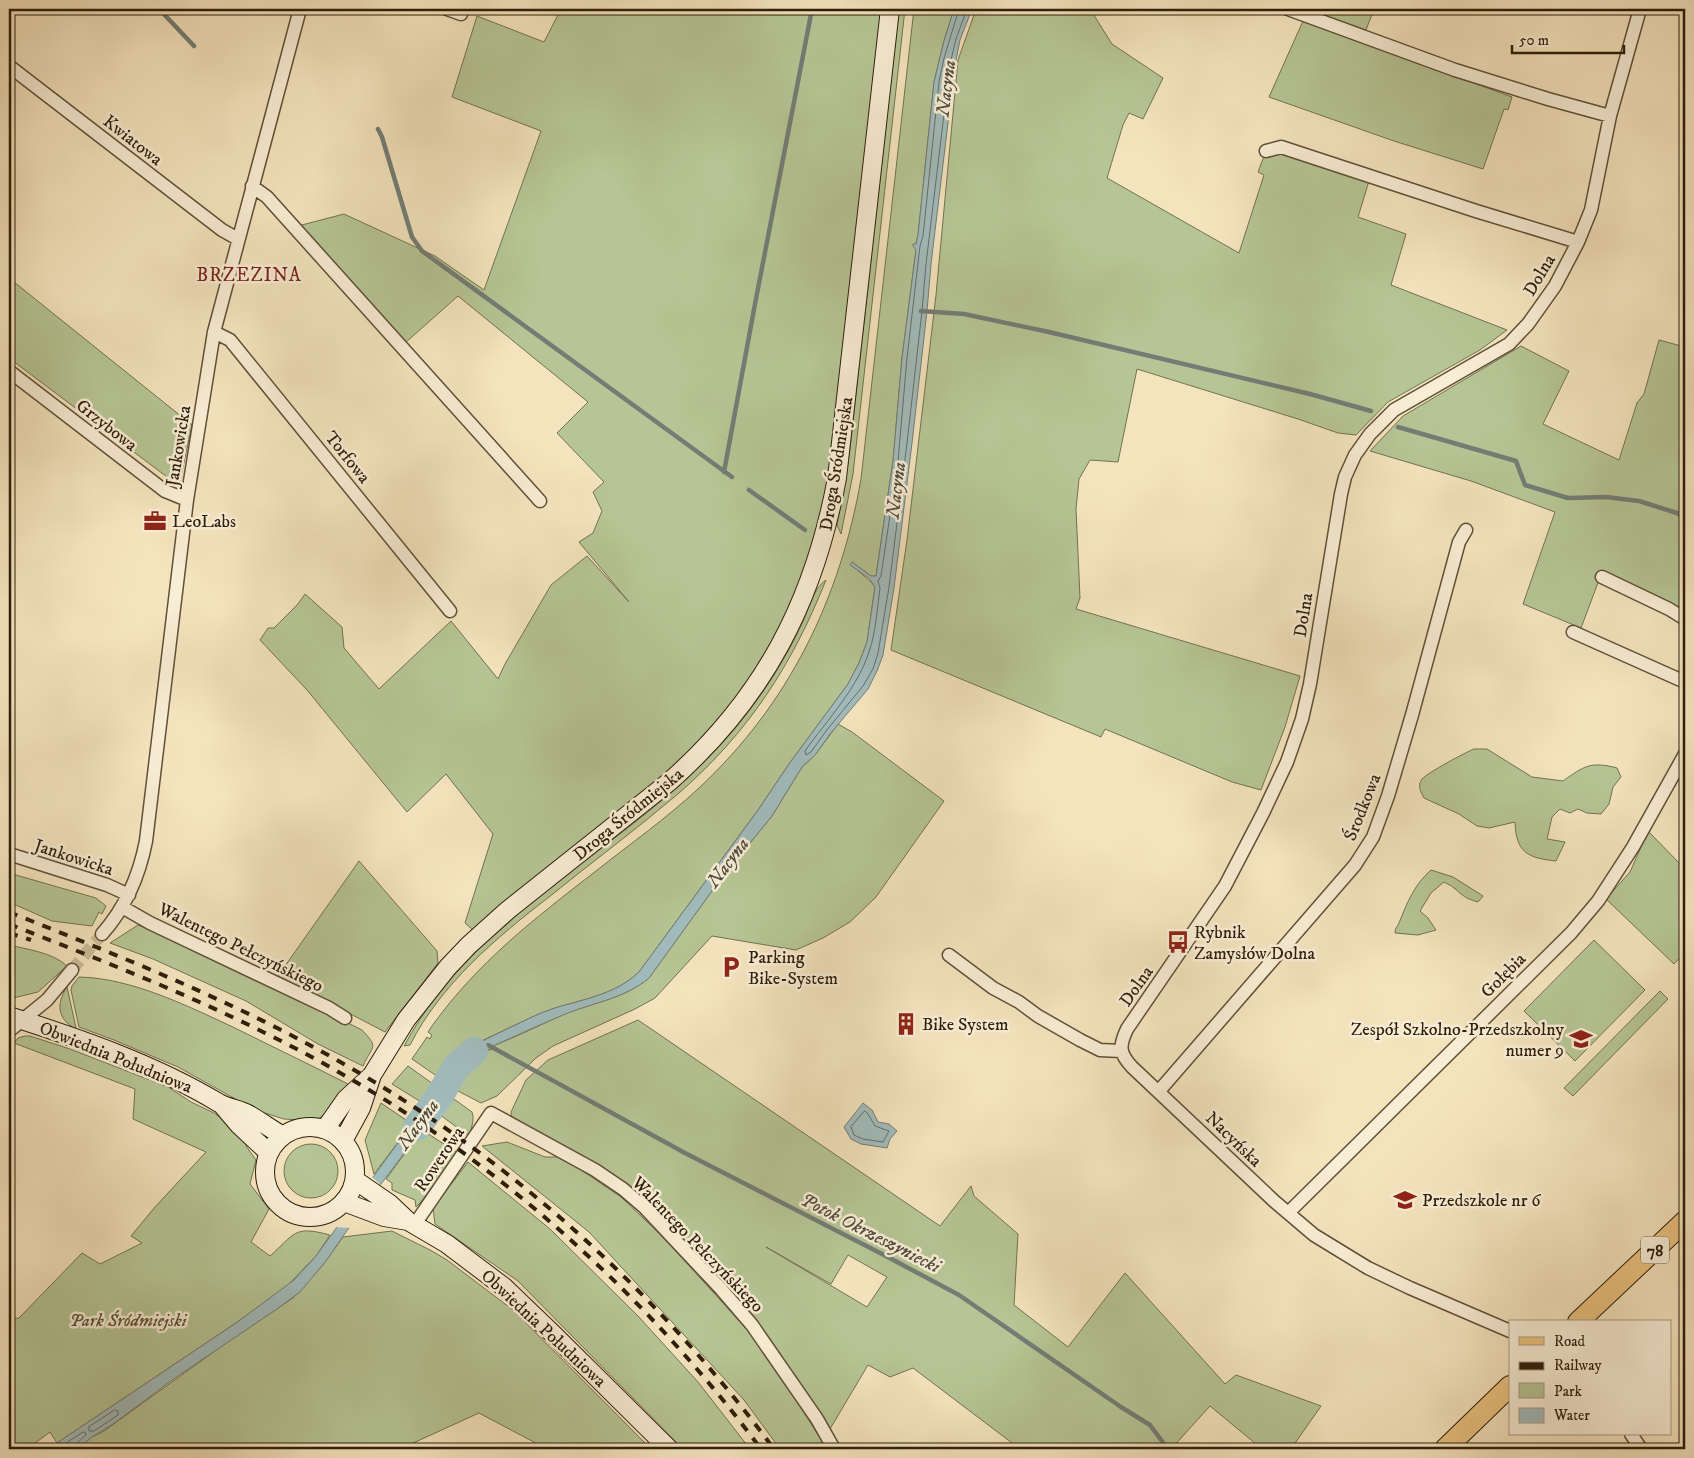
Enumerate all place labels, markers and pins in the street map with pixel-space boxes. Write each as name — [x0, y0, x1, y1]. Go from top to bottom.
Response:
office icon: LeoLabs — [142, 508, 168, 534]
place label: LeoLabs — [172, 511, 236, 533]
place label: Rybnik Zamysłów Dolna — [1194, 922, 1316, 965]
bus stop icon: Rybnik Zamysłów Dolna — [1165, 929, 1191, 955]
place label: Parking Bike-System — [748, 947, 838, 990]
parking icon: Parking Bike-System — [718, 954, 744, 980]
building icon: Bike System — [893, 1011, 919, 1037]
place label: Bike System — [922, 1014, 1009, 1036]
place label: Zespół Szkolno-Przedszkolny numer 9 — [1351, 1019, 1564, 1062]
school or university icon: Zespół Szkolno-Przedszkolny numer 9 — [1568, 1026, 1594, 1052]
school or university icon: Przedszkole nr 6 — [1392, 1187, 1418, 1213]
place label: Przedszkole nr 6 — [1422, 1190, 1541, 1212]

